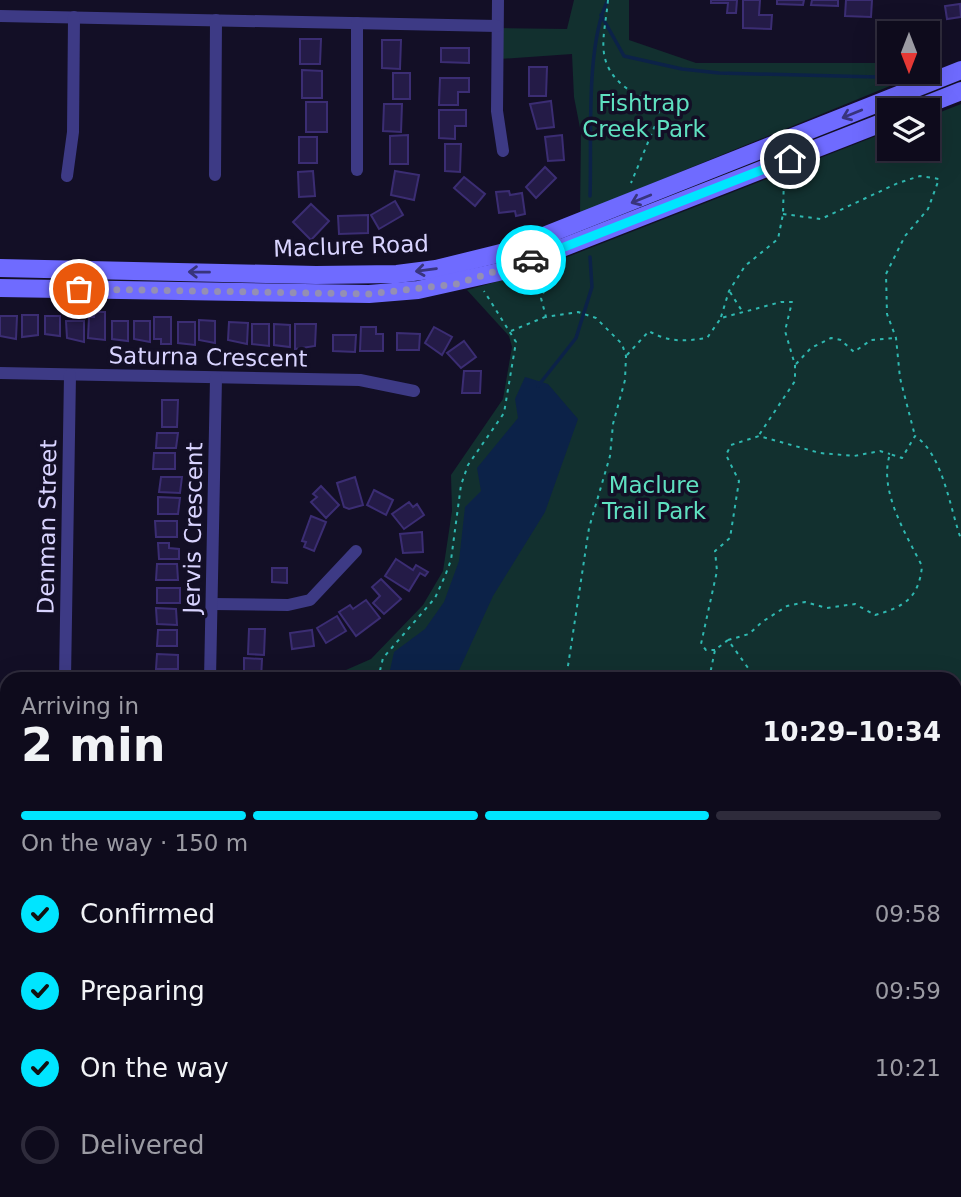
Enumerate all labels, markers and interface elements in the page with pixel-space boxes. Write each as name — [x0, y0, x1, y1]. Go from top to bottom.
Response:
north arrow — [877, 21, 940, 84]
map controls — [877, 21, 940, 161]
park label: Fishtrap Creek Park — [582, 90, 707, 142]
button: layers — [877, 98, 940, 161]
one-way arrow — [842, 108, 864, 121]
pin — [760, 129, 820, 189]
icon: home — [771, 140, 809, 178]
one-way arrow — [631, 193, 653, 206]
courier — [496, 225, 566, 295]
street label: Maclure Road — [273, 230, 429, 262]
icon: car — [512, 241, 550, 279]
pin — [49, 259, 109, 319]
one-way arrow — [415, 264, 438, 277]
one-way arrow — [187, 266, 210, 279]
icon: bag — [60, 270, 98, 308]
street label: Saturna Crescent — [108, 342, 308, 372]
street label: Denman Street — [32, 439, 62, 615]
street label: Jervis Crescent — [178, 442, 207, 616]
park label: Maclure Trail Park — [601, 472, 707, 524]
text: Arriving in — [21, 693, 139, 719]
text: 10:29–10:34 — [762, 717, 941, 747]
text: 2 min — [21, 718, 165, 772]
text: On the way · 150 m — [21, 830, 248, 856]
icon: check — [21, 895, 59, 933]
text: Confirmed — [80, 899, 215, 929]
text: 09:58 — [875, 901, 941, 927]
icon: check — [21, 972, 59, 1010]
text: Preparing — [80, 976, 205, 1006]
text: 09:59 — [875, 978, 941, 1004]
icon: check — [21, 1049, 59, 1087]
text: On the way — [80, 1053, 229, 1083]
text: 10:21 — [875, 1055, 941, 1081]
text: Delivered — [80, 1130, 204, 1160]

